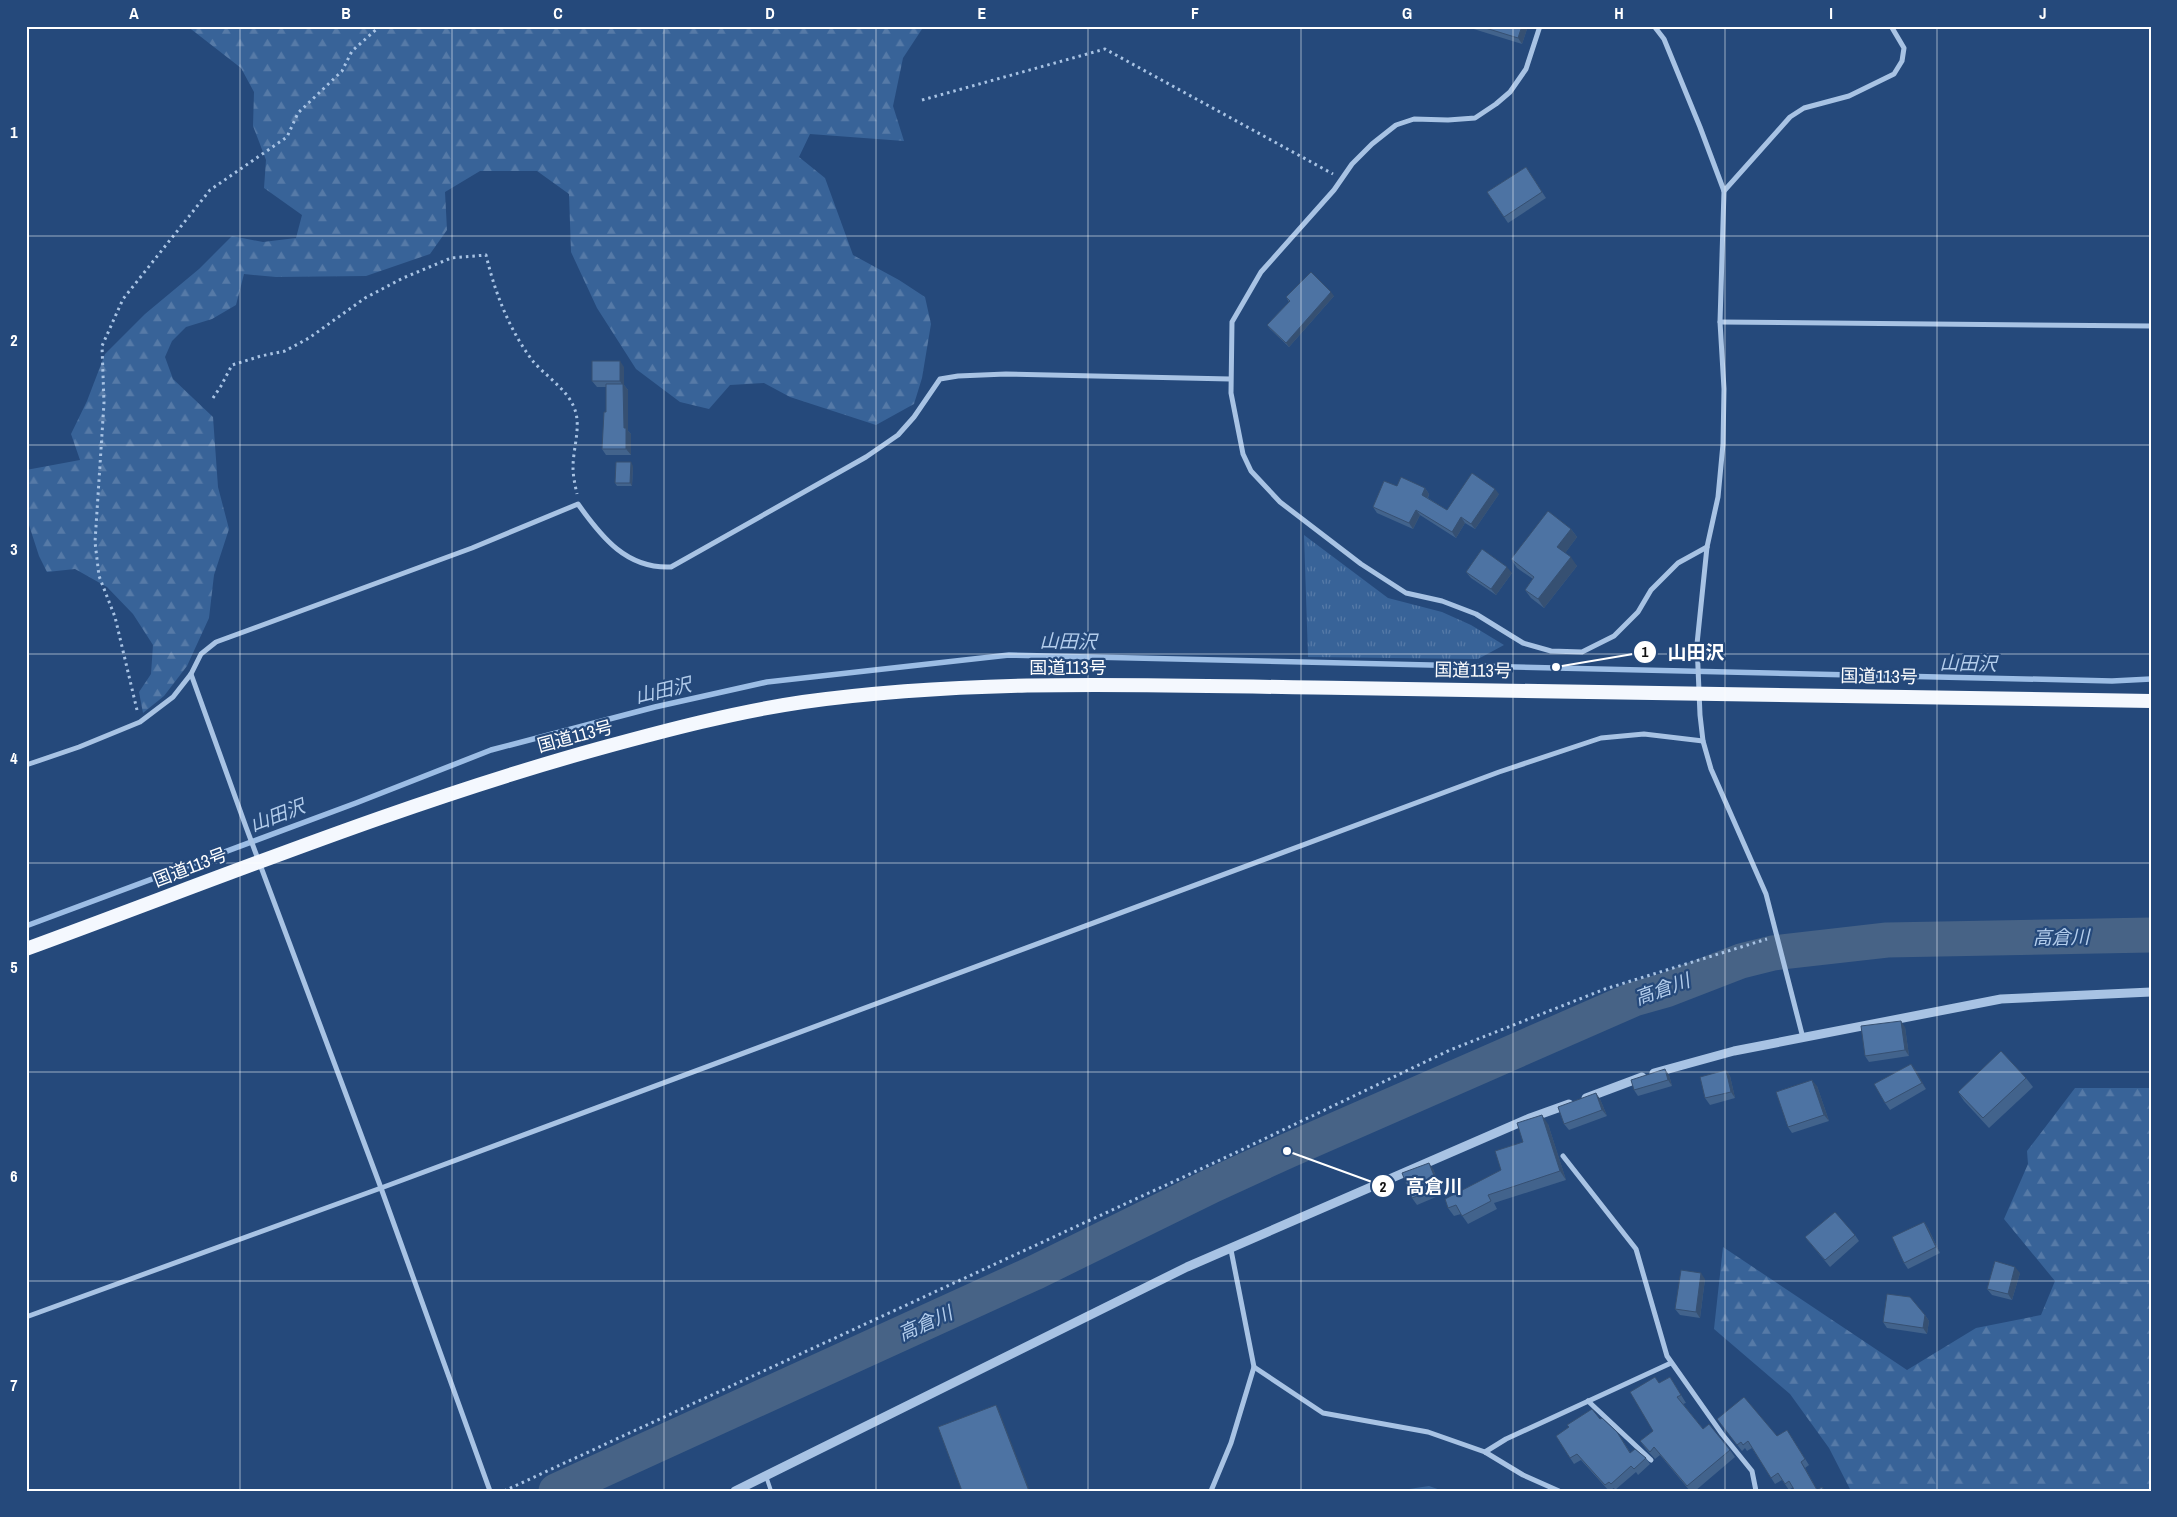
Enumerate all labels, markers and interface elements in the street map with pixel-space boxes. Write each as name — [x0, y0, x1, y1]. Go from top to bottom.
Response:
text: A — [129, 2, 139, 24]
text: B — [341, 2, 351, 24]
text: C — [553, 2, 563, 24]
text: D — [765, 2, 775, 24]
text: E — [978, 2, 987, 24]
text: F — [1191, 2, 1199, 24]
text: G — [1402, 2, 1412, 24]
text: H — [1614, 2, 1624, 24]
text: I — [1829, 2, 1833, 24]
text: J — [2039, 2, 2047, 24]
text: 1 — [10, 121, 18, 143]
text: 2 — [10, 329, 18, 351]
text: 3 — [10, 538, 18, 560]
water label: 山田沢 — [1039, 628, 1100, 655]
callout: 山田沢 — [1633, 635, 1735, 669]
text: 山田沢 — [1667, 639, 1725, 665]
text: 1 — [1642, 641, 1649, 662]
water label: 山田沢 — [1939, 650, 2000, 677]
street label: 国道113号 — [1029, 655, 1107, 680]
street label: 国道113号 — [1434, 657, 1512, 683]
street label: 国道113号 — [1840, 663, 1918, 689]
water label: 山田沢 — [632, 670, 697, 709]
street label: 国道113号 — [534, 714, 616, 758]
text: 4 — [10, 747, 18, 769]
water label: 山田沢 — [246, 792, 311, 837]
street label: 国道113号 — [149, 841, 231, 893]
water label: 高倉川 — [2032, 923, 2092, 950]
text: 5 — [10, 956, 18, 978]
water label: 高倉川 — [1631, 966, 1695, 1011]
text: 6 — [10, 1165, 18, 1187]
callout: 高倉川 — [1370, 1169, 1472, 1203]
text: 高倉川 — [1405, 1173, 1463, 1199]
text: 2 — [1380, 1176, 1387, 1197]
water label: 高倉川 — [894, 1299, 958, 1346]
text: 7 — [10, 1374, 18, 1396]

